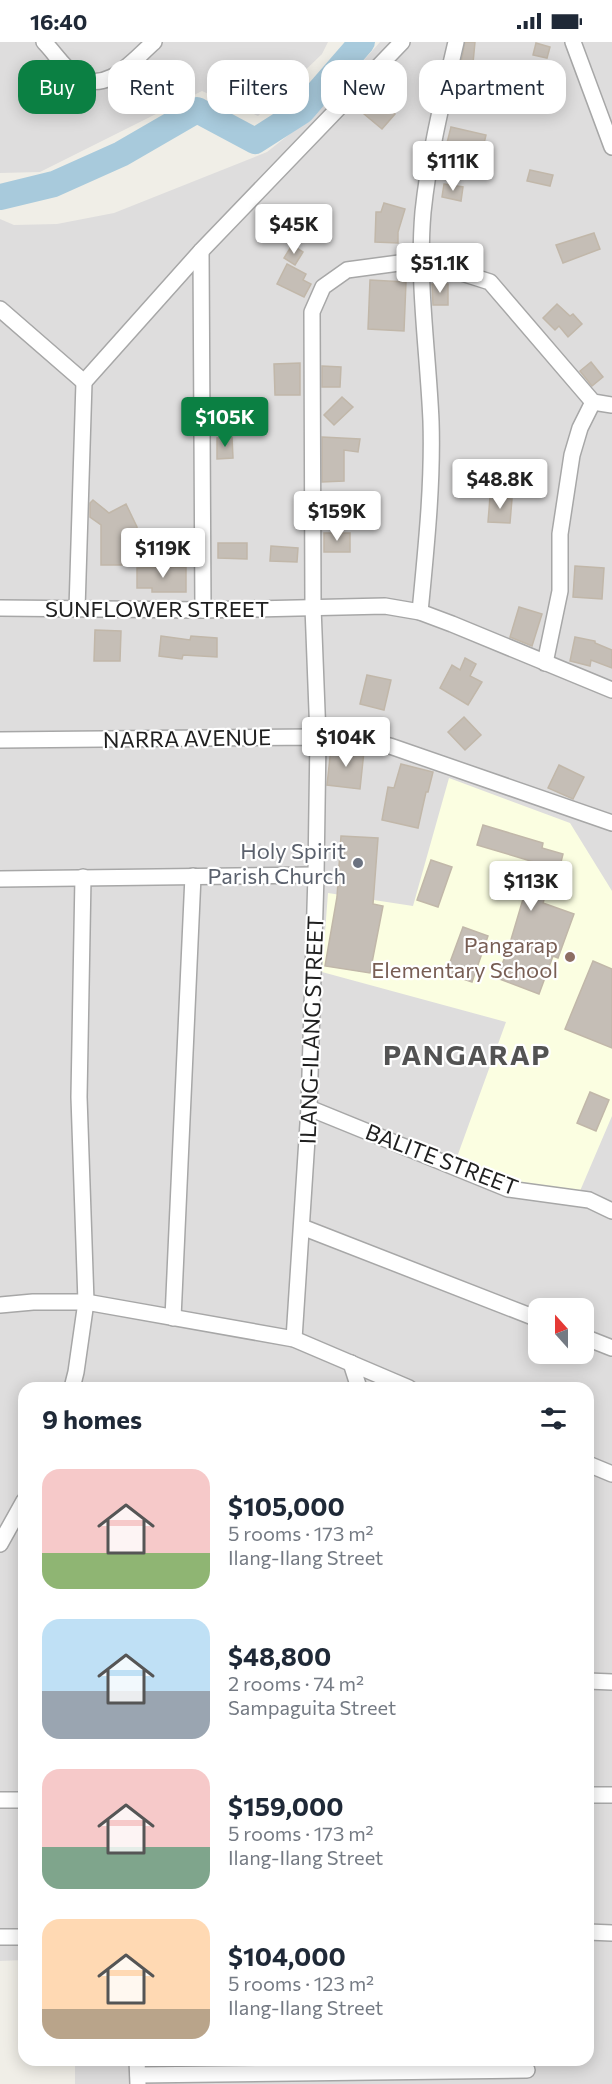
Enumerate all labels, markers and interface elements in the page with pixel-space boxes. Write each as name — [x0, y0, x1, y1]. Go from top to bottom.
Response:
text: 16:40 — [30, 8, 87, 35]
chip: Buy — [18, 60, 96, 114]
chip: Rent — [108, 60, 195, 114]
chip: Filters — [207, 60, 309, 114]
chip: New — [321, 60, 407, 114]
chip: Apartment — [419, 60, 566, 114]
pin: $111K — [411, 141, 495, 192]
text: $111K — [427, 148, 479, 172]
pin: $45K — [258, 204, 330, 255]
text: $45K — [269, 211, 319, 235]
pin: $51.1K — [391, 243, 489, 294]
text: $51.1K — [410, 250, 470, 274]
pin: $105K — [183, 397, 267, 448]
text: $105K — [195, 404, 255, 428]
pin: $48.8K — [451, 459, 549, 510]
text: $48.8K — [466, 466, 534, 490]
pin: $159K — [295, 491, 379, 542]
text: $159K — [308, 498, 366, 522]
pin: $119K — [121, 528, 205, 579]
text: $119K — [135, 535, 191, 559]
street label: SUNFLOWER STREET — [45, 595, 269, 622]
pin: $104K — [304, 717, 388, 768]
street label: NARRA AVENUE — [103, 723, 271, 753]
text: $104K — [316, 724, 376, 748]
place label: Holy Spirit Parish Church — [208, 837, 346, 889]
marker: Holy Spirit Parish Church — [351, 856, 365, 870]
pin: $113K — [489, 861, 573, 912]
text: $113K — [503, 868, 559, 892]
street label: ILANG-ILANG STREET — [294, 915, 328, 1145]
place label: Pangarap Elementary School — [371, 931, 558, 983]
marker: Pangarap Elementary School — [563, 950, 577, 964]
district label: PANGARAP — [383, 1037, 551, 1071]
street label: BALITE STREET — [362, 1118, 522, 1200]
north arrow — [528, 1298, 594, 1364]
map controls — [528, 1298, 594, 1364]
icon: filters — [537, 1402, 570, 1435]
text: 9 homes — [42, 1403, 142, 1434]
text: $105,000 — [228, 1490, 345, 1521]
icon: home — [90, 1493, 162, 1565]
text: 5 rooms · 173 m² — [228, 1521, 374, 1545]
text: Ilang-Ilang Street — [228, 1545, 383, 1569]
text: $48,800 — [228, 1640, 331, 1671]
icon: home — [90, 1643, 162, 1715]
text: 2 rooms · 74 m² — [228, 1671, 364, 1695]
text: Sampaguita Street — [228, 1695, 396, 1719]
text: $159,000 — [228, 1790, 344, 1821]
icon: home — [90, 1793, 162, 1865]
text: 5 rooms · 173 m² — [228, 1821, 374, 1845]
text: Ilang-Ilang Street — [228, 1845, 383, 1869]
text: $104,000 — [228, 1940, 346, 1971]
icon: home — [90, 1943, 162, 2015]
text: 5 rooms · 123 m² — [228, 1971, 374, 1995]
text: Ilang-Ilang Street — [228, 1995, 383, 2019]

